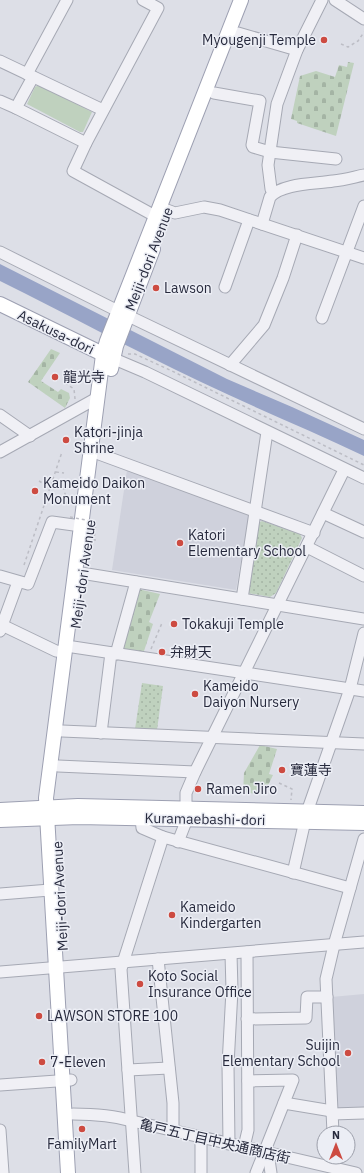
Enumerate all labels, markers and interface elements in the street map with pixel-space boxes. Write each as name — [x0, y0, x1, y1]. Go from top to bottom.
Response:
place label: Myougenji Temple — [202, 31, 316, 49]
marker: Myougenji Temple — [319, 35, 329, 45]
street label: Meiji-dori Avenue — [121, 204, 177, 314]
place label: Lawson — [164, 279, 212, 297]
marker: Lawson — [151, 283, 161, 293]
street label: Asakusa-dori — [15, 306, 97, 358]
place label: 龍光寺 — [63, 368, 105, 386]
marker: 龍光寺 — [50, 372, 60, 382]
place label: Katori-jinja Shrine — [74, 423, 144, 457]
marker: Katori-jinja Shrine — [61, 435, 71, 445]
place label: Kameido Daikon Monument — [43, 474, 145, 508]
marker: Kameido Daikon Monument — [30, 486, 40, 496]
street label: Meiji-dori Avenue — [66, 518, 100, 630]
place label: Katori Elementary School — [188, 526, 306, 560]
marker: Katori Elementary School — [175, 538, 185, 548]
place label: Tokakuji Temple — [182, 615, 284, 633]
marker: Tokakuji Temple — [169, 619, 179, 629]
place label: 弁財天 — [170, 643, 212, 661]
marker: 弁財天 — [157, 647, 167, 657]
place label: Kameido Daiyon Nursery — [203, 677, 299, 711]
marker: Kameido Daiyon Nursery — [190, 689, 200, 699]
place label: 寶蓮寺 — [290, 761, 332, 779]
marker: 寶蓮寺 — [277, 765, 287, 775]
place label: Ramen Jiro — [206, 780, 277, 798]
marker: Ramen Jiro — [193, 784, 203, 794]
street label: Kuramaebashi-dori — [144, 809, 266, 829]
street label: Meiji-dori Avenue — [48, 840, 72, 951]
place label: Kameido Kindergarten — [180, 898, 261, 932]
marker: Kameido Kindergarten — [167, 910, 177, 920]
place label: Koto Social Insurance Office — [148, 967, 252, 1001]
marker: Koto Social Insurance Office — [135, 979, 145, 989]
place label: LAWSON STORE 100 — [47, 1007, 178, 1025]
marker: LAWSON STORE 100 — [34, 1011, 44, 1021]
place label: Suijin Elementary School — [222, 1036, 340, 1070]
marker: Suijin Elementary School — [343, 1048, 353, 1058]
place label: 7-Eleven — [50, 1053, 106, 1071]
marker: 7-Eleven — [37, 1057, 47, 1067]
street label: 亀戸五丁目中央通商店街 — [138, 1115, 292, 1167]
marker: FamilyMart — [77, 1124, 87, 1134]
north arrow — [316, 1125, 356, 1165]
text: N — [332, 1128, 340, 1142]
place label: FamilyMart — [47, 1135, 117, 1153]

